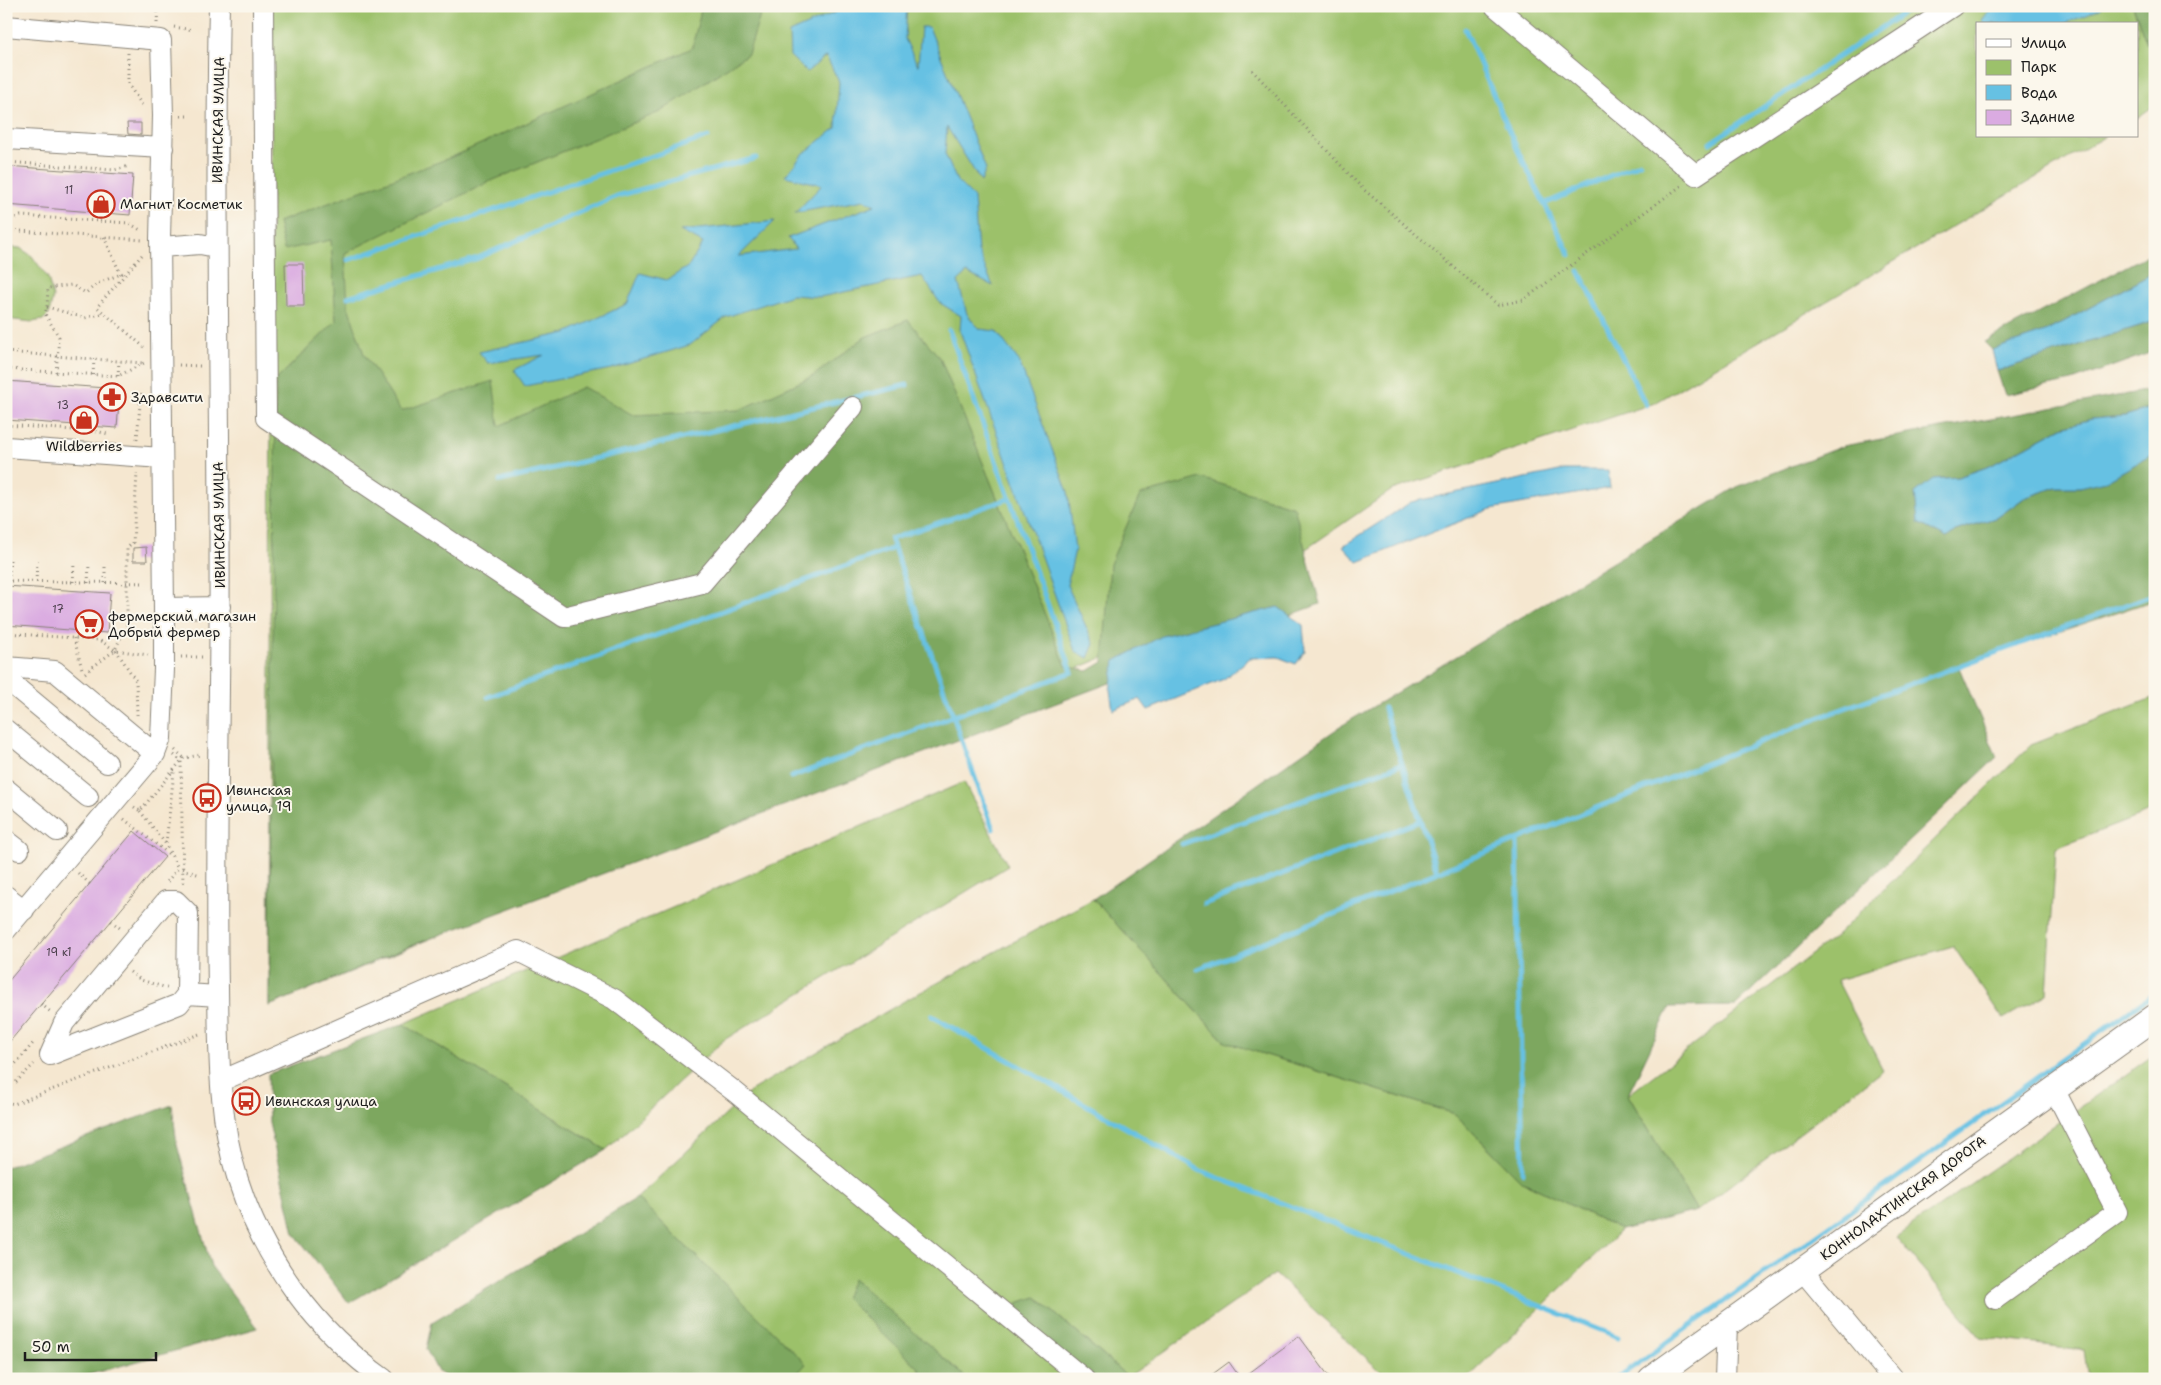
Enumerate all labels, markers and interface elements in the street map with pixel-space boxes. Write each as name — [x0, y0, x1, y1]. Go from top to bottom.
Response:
legend — [1976, 22, 2138, 138]
text: Улица — [2021, 33, 2067, 53]
street label: ИВИНСКАЯ УЛИЦА — [208, 57, 228, 183]
text: Парк — [2021, 57, 2057, 77]
text: Вода — [2021, 83, 2058, 103]
text: Здание — [2021, 107, 2075, 127]
house number: 11 — [65, 183, 73, 198]
shop icon: Магнит Косметик — [86, 189, 116, 219]
place label: Магнит Косметик — [120, 195, 243, 213]
pharmacy icon: Здравсити — [97, 382, 127, 412]
place label: Здравсити — [131, 388, 203, 406]
house number: 13 — [57, 398, 69, 413]
shop icon: Wildberries — [69, 405, 99, 435]
place label: Wildberries — [46, 437, 122, 455]
street label: ИВИНСКАЯ УЛИЦА — [209, 462, 229, 588]
house number: 17 — [52, 602, 64, 617]
place label: фермерский магазин Добрый фермер — [108, 607, 256, 641]
supermarket icon: фермерский магазин Добрый фермер — [74, 609, 104, 639]
place label: Ивинская улица, 19 — [226, 781, 292, 815]
bus stop icon: Ивинская улица, 19 — [192, 783, 222, 813]
house number: 19 к1 — [46, 945, 72, 960]
bus stop icon: Ивинская улица — [231, 1086, 261, 1116]
place label: Ивинская улица — [265, 1092, 377, 1110]
street label: КОННОЛАХТИНСКАЯ ДОРОГА — [1816, 1132, 1990, 1264]
scale bar — [25, 1330, 156, 1362]
text: 50 m — [32, 1337, 70, 1357]

